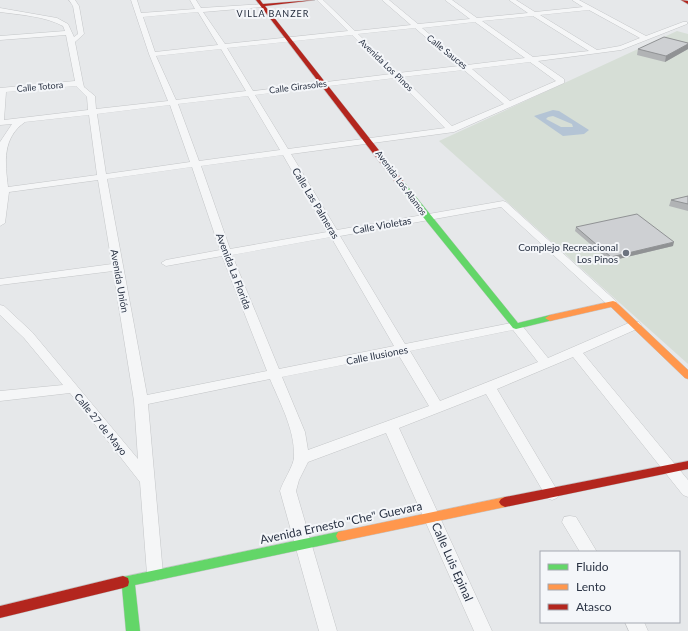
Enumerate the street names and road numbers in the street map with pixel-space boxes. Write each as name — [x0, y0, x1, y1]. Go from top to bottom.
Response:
street label: Calle Sauces — [425, 32, 470, 71]
street label: Avenida Los Pinos — [357, 36, 416, 93]
street label: Calle Girasoles — [269, 78, 327, 95]
street label: Calle Totora — [16, 79, 64, 94]
street label: Avenida Los Alamos — [373, 148, 429, 217]
street label: Calle Las Palmeras — [290, 165, 342, 241]
street label: Calle Violetas — [352, 214, 412, 236]
street label: Avenida La Florida — [214, 231, 254, 311]
street label: Avenida Unión — [109, 248, 131, 314]
street label: Calle Ilusiones — [345, 343, 409, 367]
street label: Calle 27 de Mayo — [72, 391, 130, 458]
street label: Avenida Ernesto "Che" Guevara — [258, 498, 423, 547]
street label: Calle Luis Epinal — [428, 520, 477, 603]

